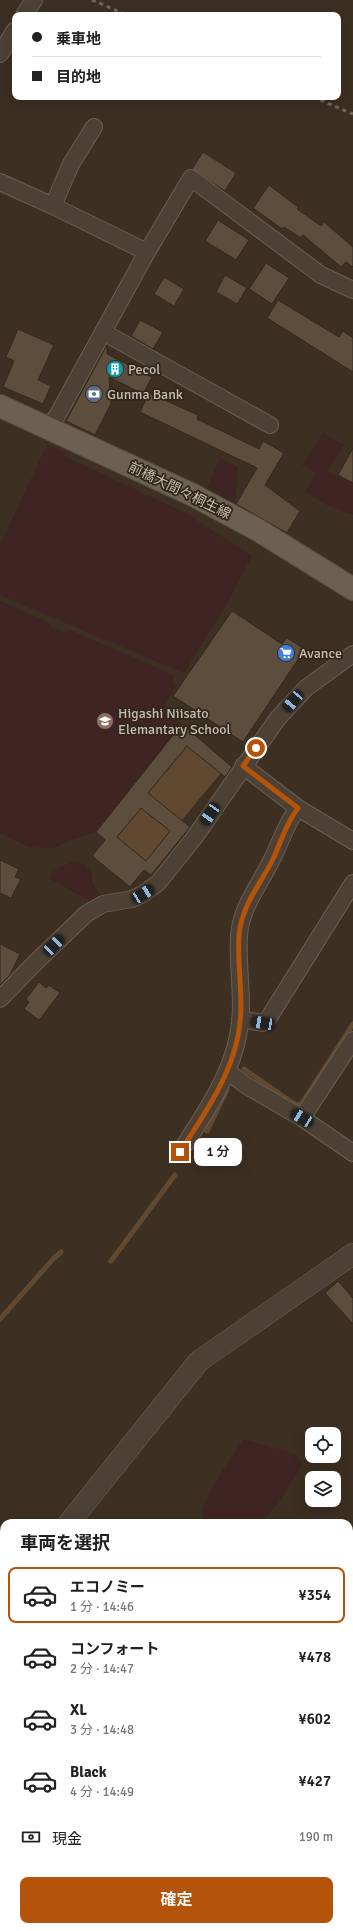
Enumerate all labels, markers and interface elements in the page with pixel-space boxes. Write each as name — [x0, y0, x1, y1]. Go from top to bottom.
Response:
text: 乗車地 — [56, 30, 101, 48]
text: 目的地 — [56, 68, 101, 86]
building icon: Pecol — [105, 359, 125, 379]
place label: Pecol — [128, 361, 160, 378]
bank icon: Gunma Bank — [84, 384, 104, 404]
place label: Gunma Bank — [107, 386, 183, 403]
street label: 前橋大間々桐生線 — [126, 458, 234, 523]
supermarket icon: Avance — [276, 643, 296, 663]
place label: Avance — [299, 645, 342, 662]
car — [281, 688, 305, 714]
place label: Higashi Niisato Elemantary School — [118, 705, 231, 738]
school or university icon: Higashi Niisato Elemantary School — [95, 711, 115, 731]
route start — [247, 739, 265, 757]
car — [198, 801, 222, 827]
car — [130, 883, 156, 905]
car — [41, 932, 67, 958]
car — [250, 1015, 276, 1031]
car — [289, 1107, 315, 1129]
callout: 1 分 — [194, 1138, 242, 1166]
route end — [171, 1143, 189, 1161]
text: 1 分 — [207, 1144, 229, 1160]
map controls — [305, 1427, 341, 1507]
button: locate — [305, 1427, 341, 1463]
button: layers — [305, 1471, 341, 1507]
text: 車両を選択 — [20, 1532, 110, 1554]
icon: car — [22, 1577, 58, 1613]
text: エコノミー — [70, 1578, 145, 1596]
text: ¥354 — [299, 1586, 331, 1604]
text: 1 分 · 14:46 — [70, 1599, 134, 1615]
icon: car — [22, 1639, 58, 1675]
text: コンフォート — [70, 1640, 160, 1658]
text: ¥478 — [299, 1648, 331, 1666]
text: 2 分 · 14:47 — [70, 1661, 134, 1677]
icon: car — [22, 1701, 58, 1737]
text: XL — [70, 1701, 87, 1719]
text: ¥602 — [299, 1710, 331, 1728]
text: 3 分 · 14:48 — [70, 1722, 134, 1738]
icon: car — [22, 1763, 58, 1799]
text: Black — [70, 1763, 107, 1781]
text: ¥427 — [299, 1772, 331, 1790]
text: 4 分 · 14:49 — [70, 1784, 134, 1800]
icon: cash — [20, 1826, 42, 1848]
text: 190 m — [299, 1829, 333, 1845]
text: 現金 — [52, 1830, 82, 1848]
button: 確定 — [20, 1877, 333, 1923]

